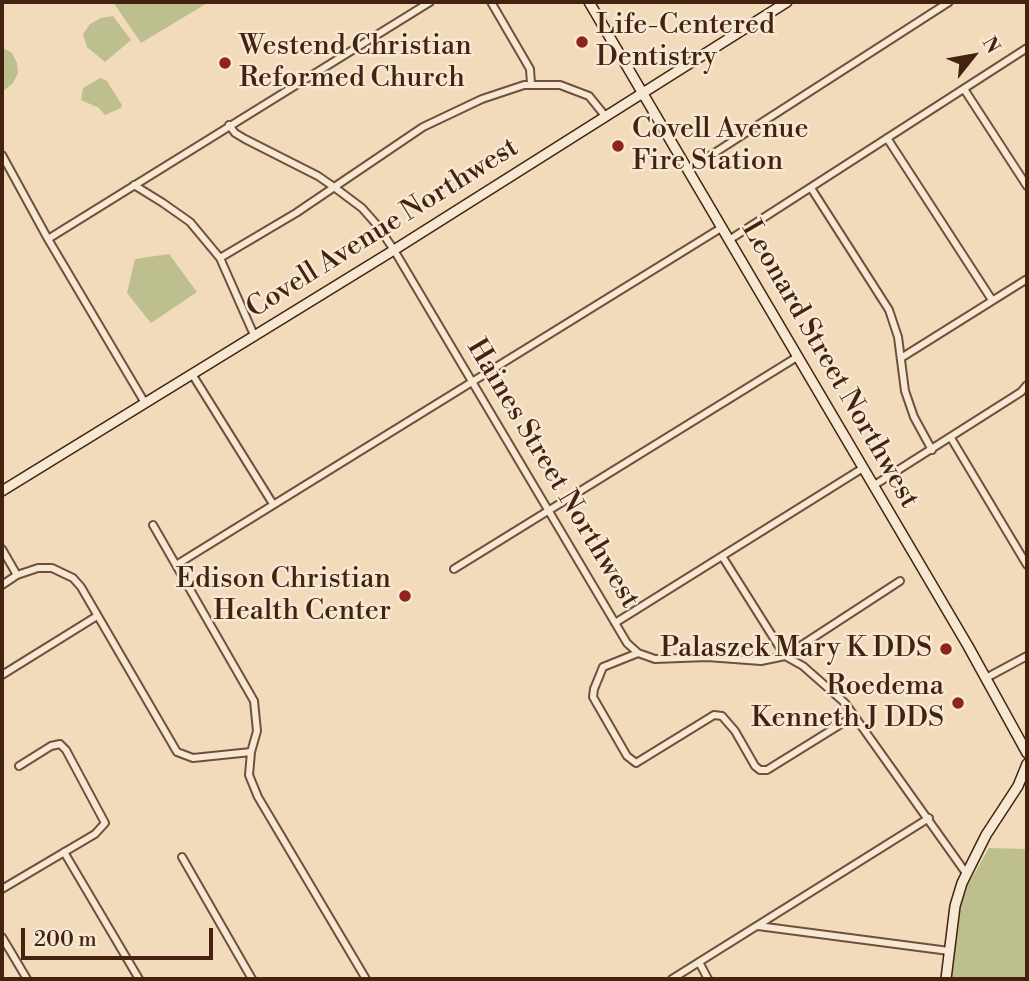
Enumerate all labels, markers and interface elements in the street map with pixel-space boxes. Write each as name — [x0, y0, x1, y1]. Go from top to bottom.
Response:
place label: Life-Centered Dentistry — [596, 9, 775, 75]
north arrow — [938, 21, 1008, 91]
place label: Westend Christian Reformed Church — [239, 30, 472, 96]
text: N — [977, 33, 1005, 58]
marker: Life-Centered Dentistry — [574, 34, 590, 50]
marker: Westend Christian Reformed Church — [217, 55, 233, 71]
place label: Covell Avenue Fire Station — [632, 113, 809, 179]
street label: Covell Avenue Northwest — [241, 132, 525, 326]
marker: Covell Avenue Fire Station — [610, 138, 626, 154]
street label: Leonard Street Northwest — [733, 215, 925, 515]
street label: Haines Street Northwest — [458, 333, 646, 615]
place label: Edison Christian Health Center — [176, 563, 391, 629]
marker: Edison Christian Health Center — [397, 588, 413, 604]
place label: Palaszek Mary K DDS — [660, 632, 932, 666]
marker: Palaszek Mary K DDS — [938, 641, 954, 657]
place label: Roedema Kenneth J DDS — [751, 670, 944, 736]
marker: Roedema Kenneth J DDS — [950, 695, 966, 711]
scale bar — [24, 914, 217, 958]
text: 200 m — [34, 927, 97, 953]

